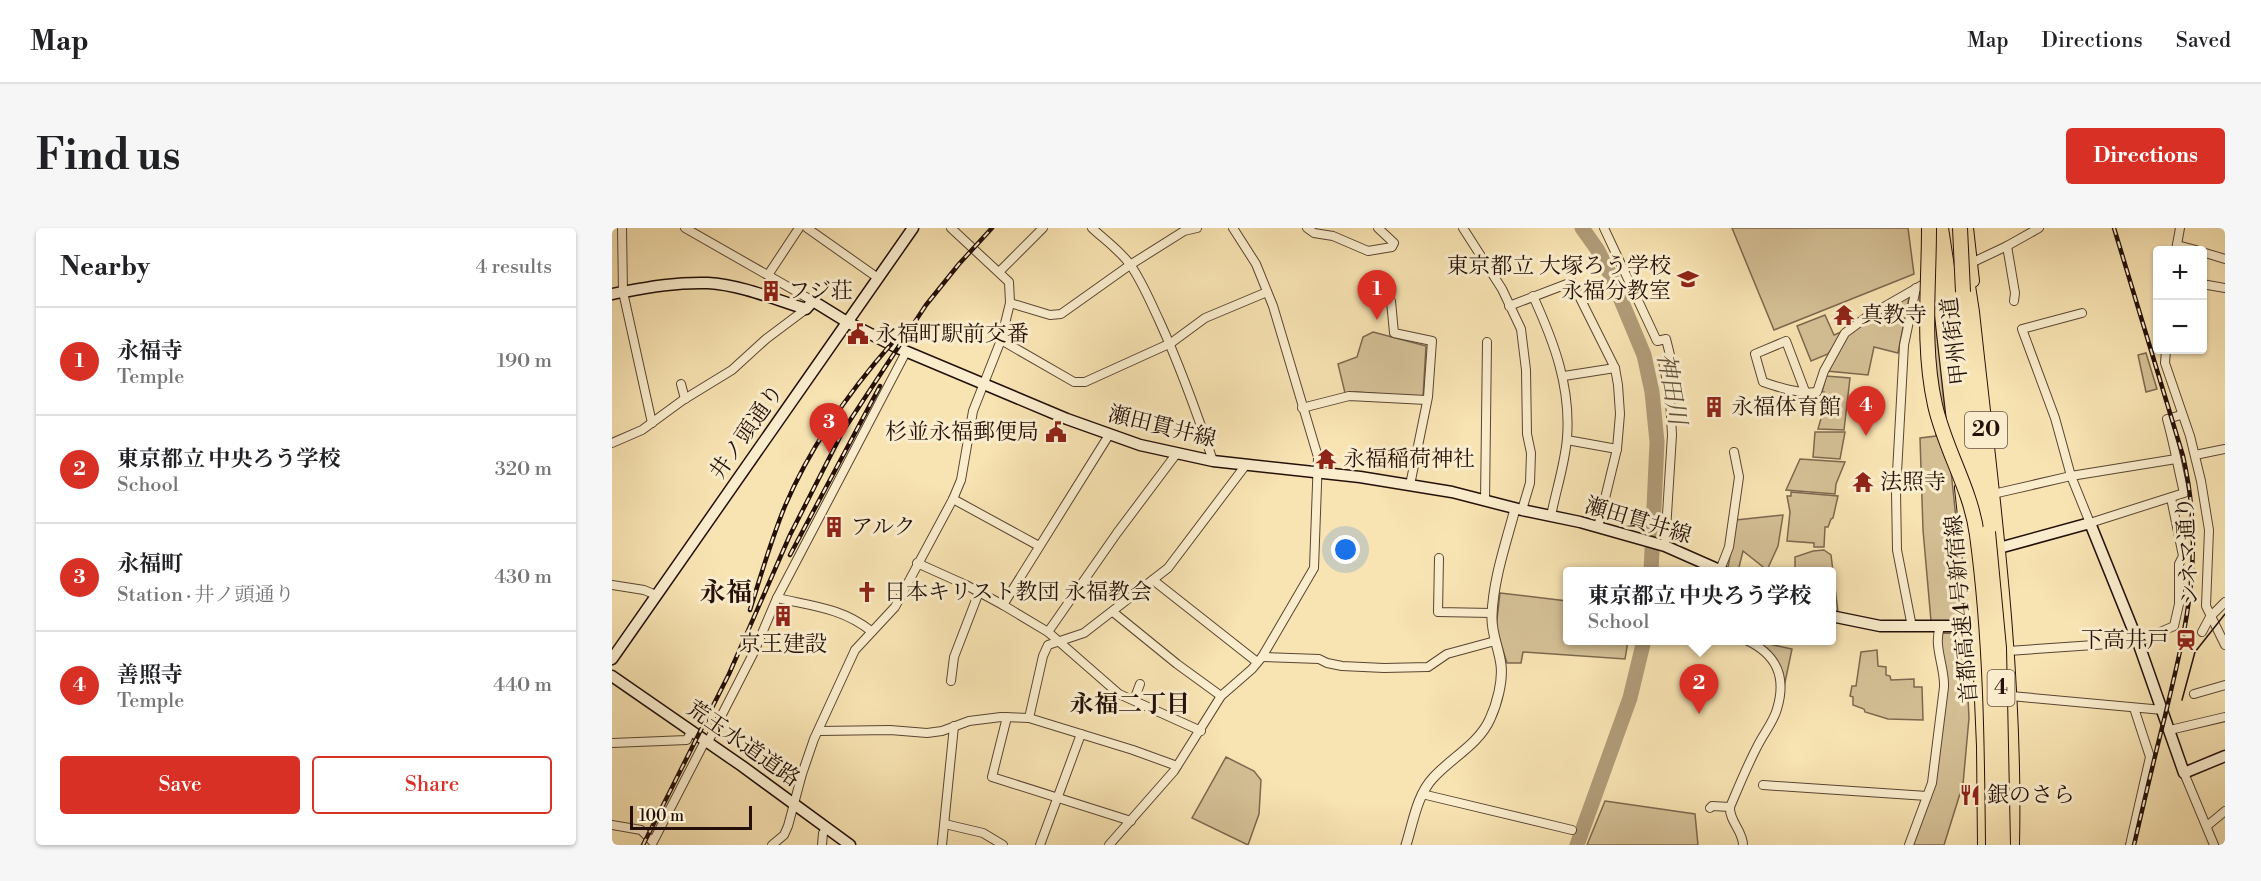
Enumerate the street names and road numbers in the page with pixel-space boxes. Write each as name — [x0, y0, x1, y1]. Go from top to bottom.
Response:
street label: 甲州街道 — [1936, 296, 1974, 386]
street label: 井ノ頭通り — [704, 379, 790, 485]
street label: 瀬田貫井線 — [1105, 401, 1219, 453]
road number: 20 — [1965, 412, 2007, 448]
street label: 瀬田貫井線 — [1581, 492, 1695, 550]
street label: シネマ通り — [2172, 496, 2204, 606]
street label: 首都高速4号新宿線 — [1940, 514, 1984, 704]
road number: 4 — [1988, 670, 2014, 706]
street label: 荒玉水道道路 — [681, 695, 805, 793]

